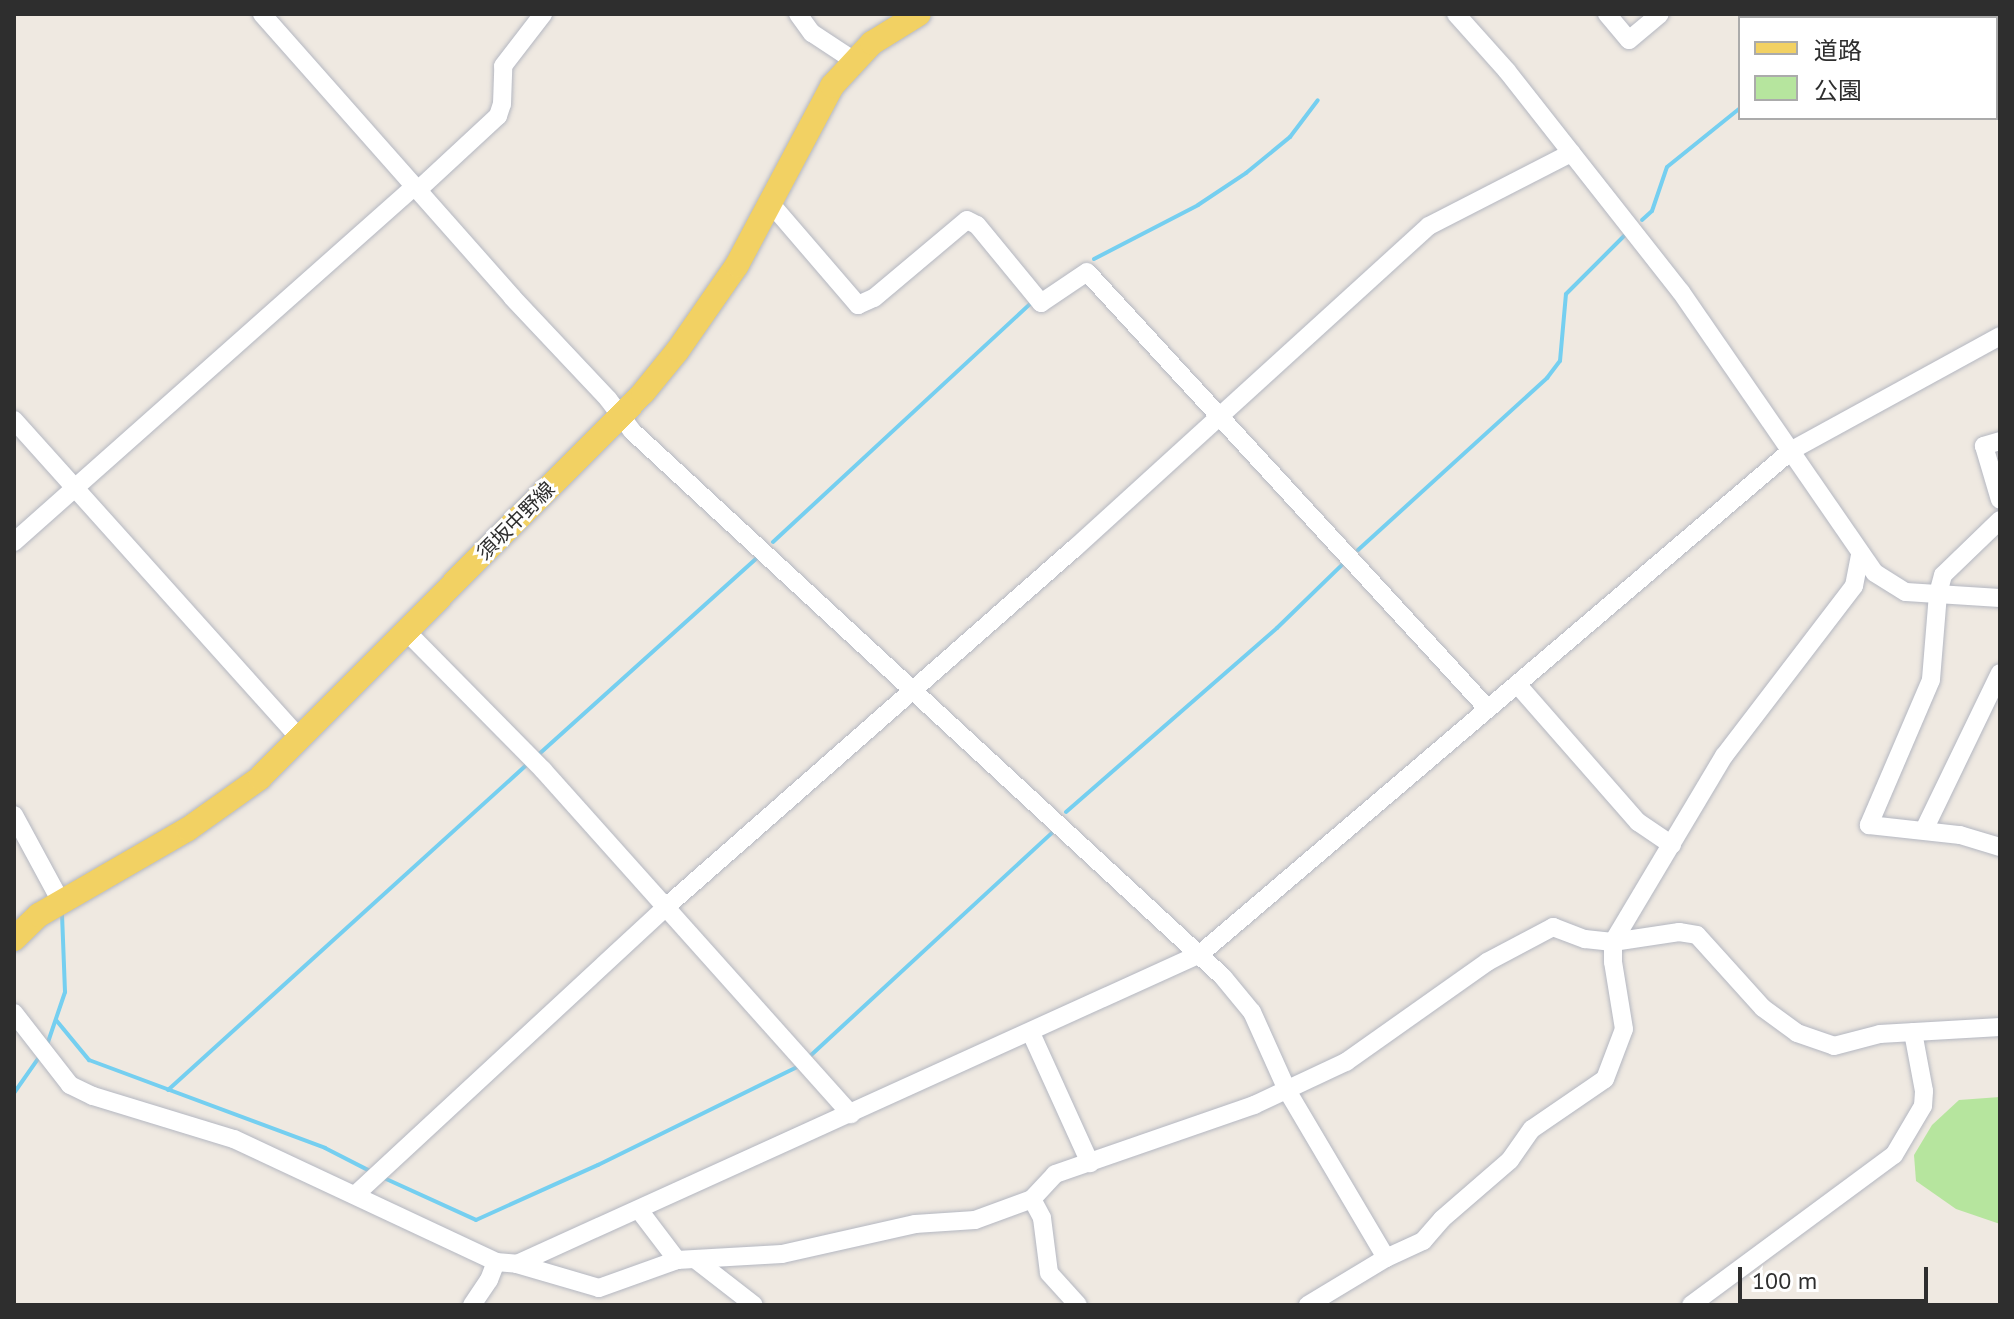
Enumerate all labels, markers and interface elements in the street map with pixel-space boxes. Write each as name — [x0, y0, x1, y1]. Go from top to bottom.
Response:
legend — [1738, 16, 1998, 120]
text: 道路 — [1814, 35, 1862, 66]
text: 公園 — [1814, 75, 1862, 106]
street label: 須坂中野線 — [472, 477, 560, 565]
scale bar — [1742, 1251, 1932, 1301]
text: 100 m — [1752, 1265, 1817, 1296]

